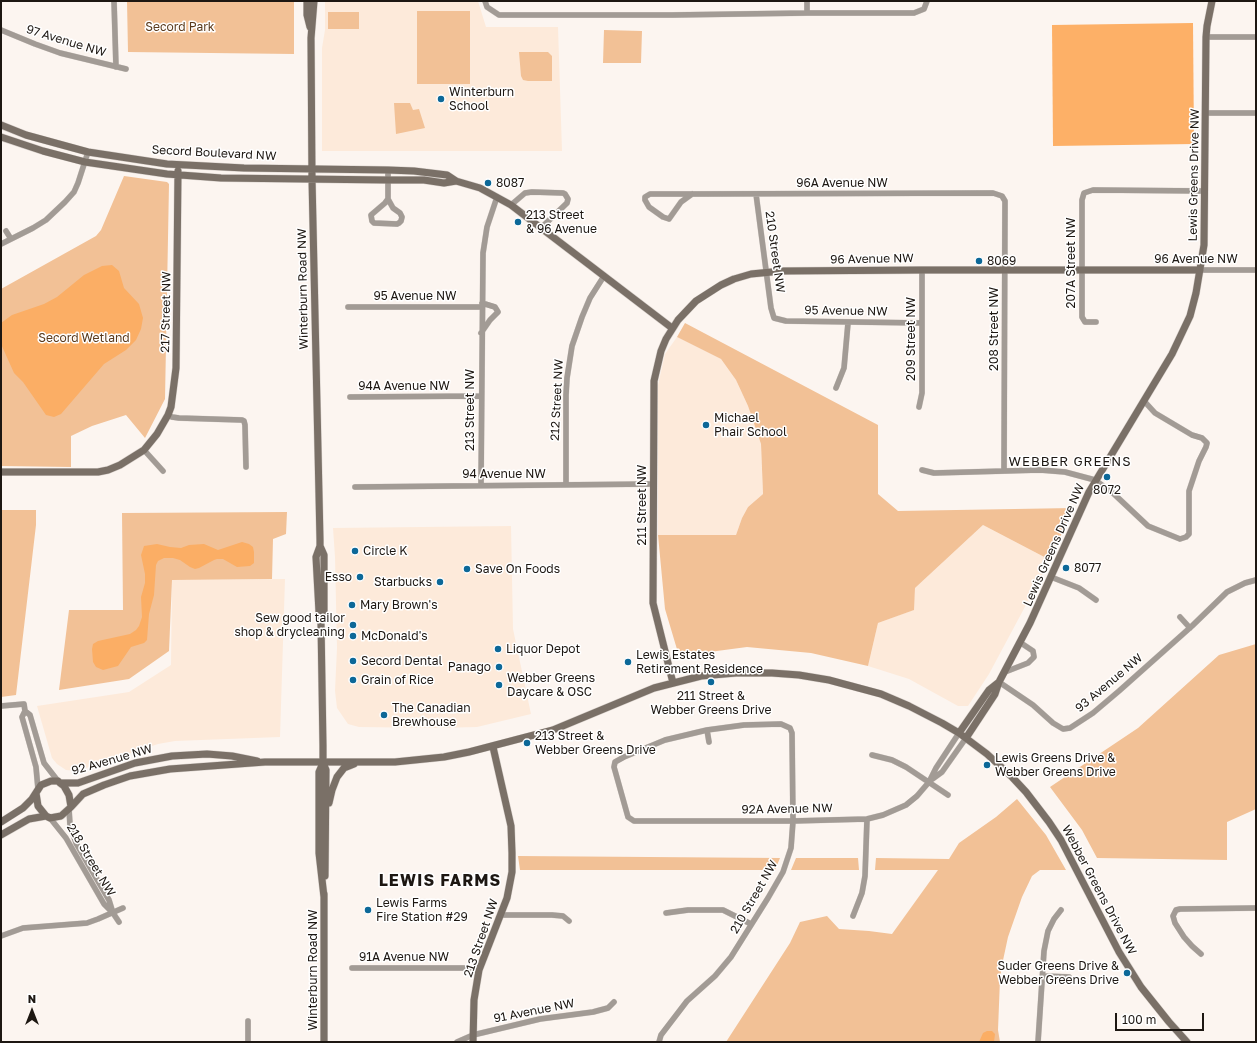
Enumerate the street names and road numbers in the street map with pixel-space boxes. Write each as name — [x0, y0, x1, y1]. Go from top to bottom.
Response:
street label: 97 Avenue NW — [24, 22, 108, 60]
street label: Lewis Greens Drive NW — [1186, 108, 1202, 242]
street label: Secord Boulevard NW — [151, 143, 277, 163]
street label: 96A Avenue NW — [796, 176, 888, 190]
street label: 210 Street NW — [762, 210, 788, 294]
street label: 207A Street NW — [1064, 218, 1078, 308]
street label: Winterburn Road NW — [295, 228, 311, 350]
street label: 96 Avenue NW — [830, 251, 914, 267]
street label: 96 Avenue NW — [1154, 252, 1238, 266]
street label: 217 Street NW — [158, 271, 174, 353]
street label: 208 Street NW — [987, 287, 1001, 371]
street label: 95 Avenue NW — [373, 289, 457, 303]
street label: 209 Street NW — [904, 297, 918, 381]
street label: 95 Avenue NW — [804, 303, 888, 319]
street label: 212 Street NW — [548, 359, 566, 441]
street label: 213 Street NW — [463, 369, 477, 451]
street label: 94A Avenue NW — [358, 379, 450, 393]
street label: 211 Street NW — [635, 465, 649, 545]
street label: 94 Avenue NW — [462, 467, 546, 481]
street label: Lewis Greens Drive NW — [1020, 481, 1088, 609]
street label: 93 Avenue NW — [1072, 651, 1146, 715]
street label: 92 Avenue NW — [70, 742, 154, 778]
street label: 92A Avenue NW — [741, 801, 833, 817]
street label: 218 Street NW — [64, 821, 118, 899]
street label: Webber Greens Drive NW — [1059, 823, 1139, 957]
street label: 210 Street NW — [727, 858, 781, 936]
street label: 213 Street NW — [461, 897, 501, 979]
street label: Winterburn Road NW — [306, 909, 320, 1031]
street label: 91A Avenue NW — [359, 950, 449, 964]
street label: 91 Avenue NW — [492, 996, 576, 1026]

